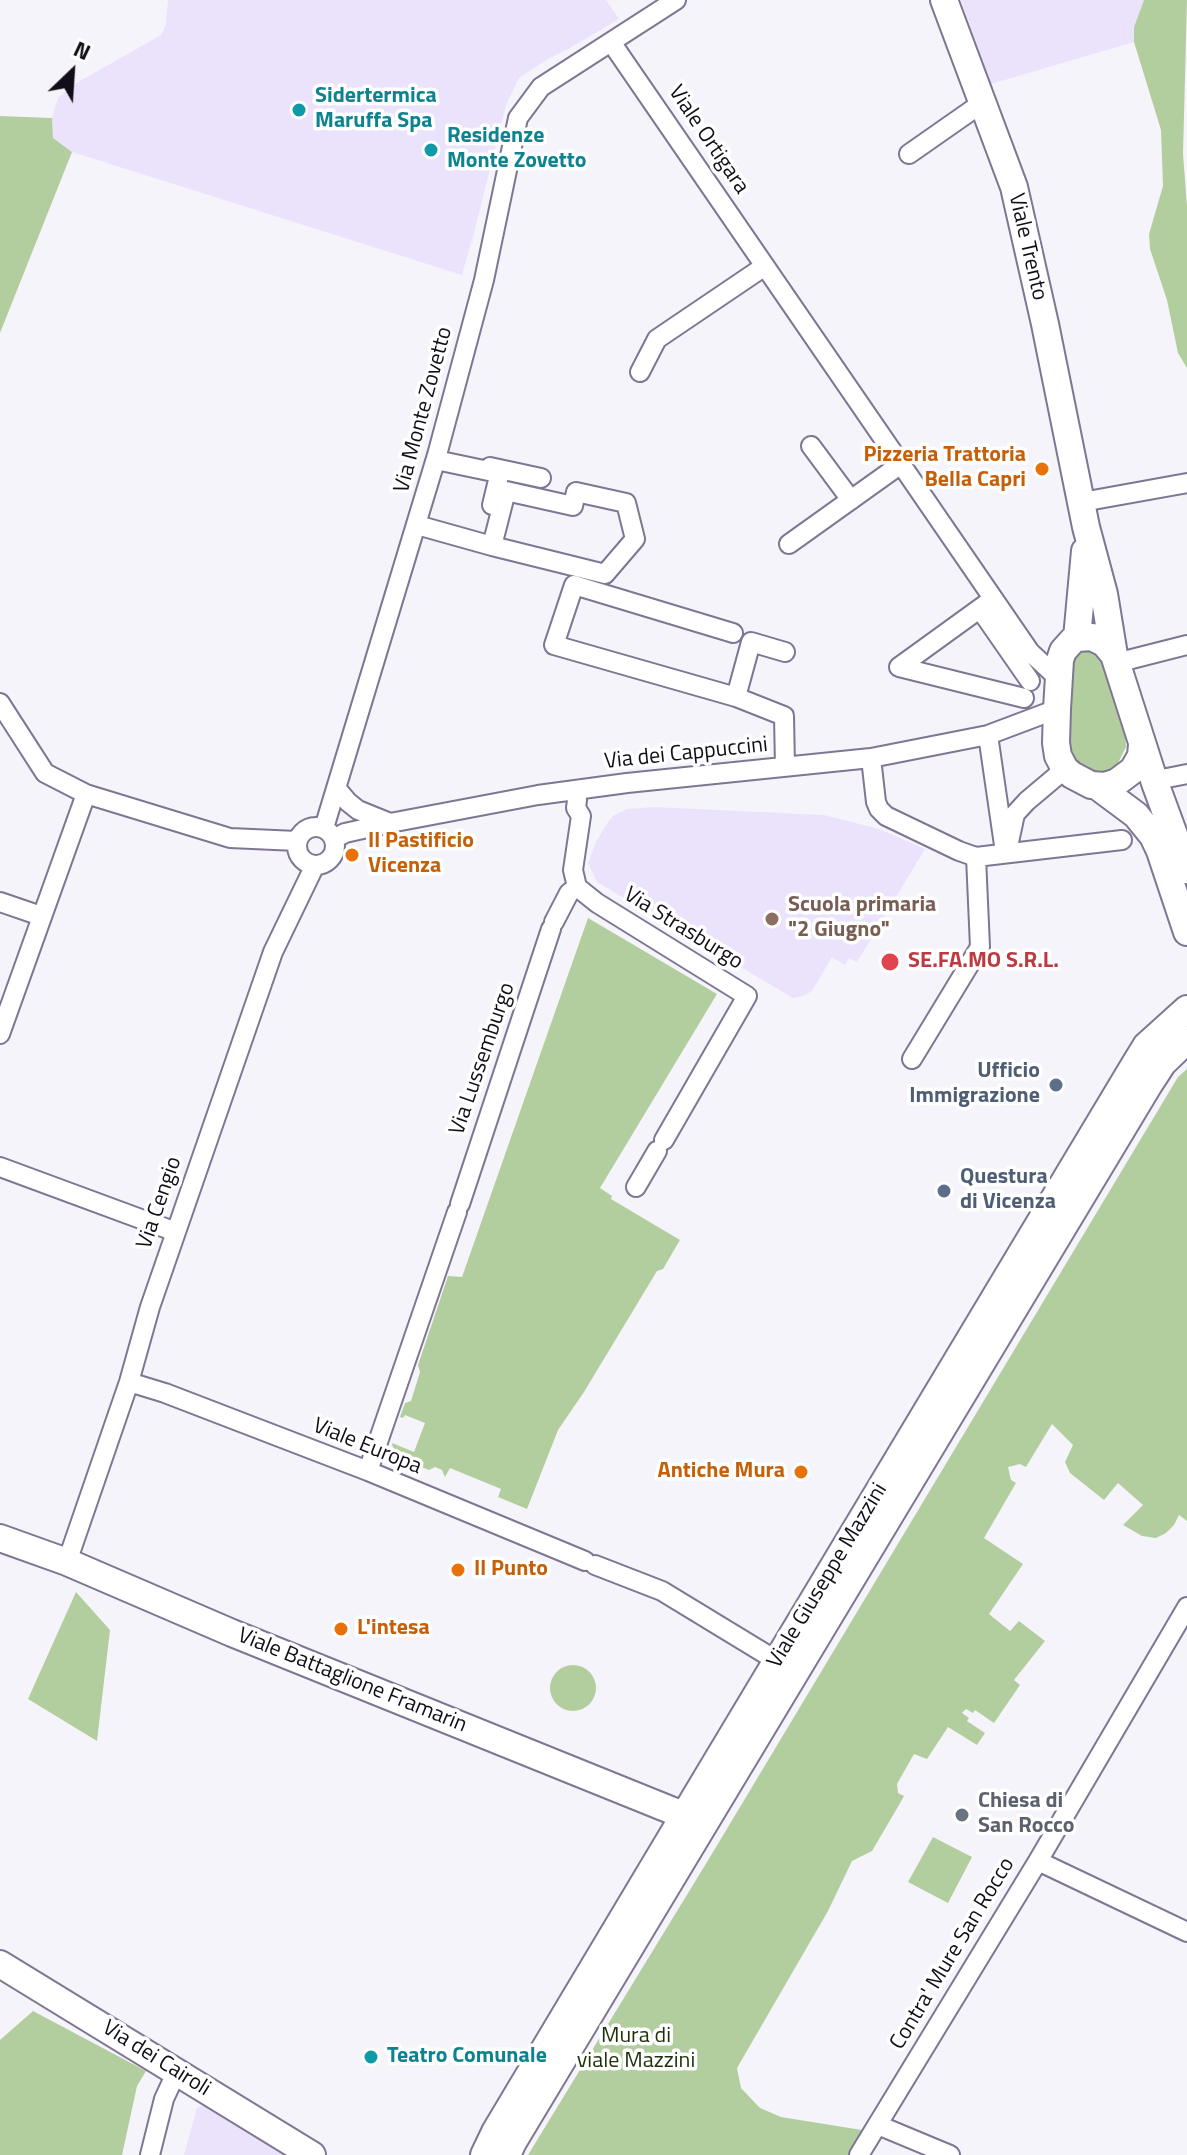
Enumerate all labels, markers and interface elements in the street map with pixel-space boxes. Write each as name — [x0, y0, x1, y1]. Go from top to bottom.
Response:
north arrow — [32, 32, 112, 112]
text: N — [68, 32, 96, 69]
street label: Viale Ortigara — [662, 81, 754, 199]
place label: Sidertermica Maruffa Spa — [315, 84, 437, 136]
marker: Sidertermica Maruffa Spa — [290, 101, 308, 119]
place label: Residenze Monte Zovetto — [447, 124, 587, 176]
marker: Residenze Monte Zovetto — [422, 141, 440, 159]
street label: Viale Trento — [1002, 191, 1052, 303]
street label: Via Monte Zovetto — [389, 324, 459, 496]
place label: Pizzeria Trattoria Bella Capri — [864, 443, 1026, 494]
marker: Pizzeria Trattoria Bella Capri — [1033, 460, 1051, 478]
street label: Via dei Cappuccini — [603, 732, 769, 776]
place label: Il Pastificio Vicenza — [368, 829, 474, 880]
marker: Il Pastificio Vicenza — [343, 846, 361, 864]
street label: Via Strasburgo — [619, 882, 747, 976]
place label: Scuola primaria "2 Giugno" — [788, 893, 936, 944]
marker: Scuola primaria "2 Giugno" — [763, 910, 781, 928]
place label: SE.FA.MO S.R.L. — [908, 949, 1059, 975]
marker: SE.FA.MO S.R.L. — [879, 951, 901, 973]
street label: Via Lussemburgo — [445, 979, 521, 1139]
place label: Ufficio Immigrazione — [909, 1059, 1040, 1110]
marker: Ufficio Immigrazione — [1047, 1076, 1065, 1094]
street label: Via Cengio — [132, 1153, 188, 1253]
place label: Questura di Vicenza — [960, 1165, 1056, 1216]
marker: Questura di Vicenza — [935, 1182, 953, 1200]
street label: Viale Europa — [309, 1413, 425, 1481]
place label: Antiche Mura — [657, 1459, 785, 1485]
marker: Antiche Mura — [792, 1463, 810, 1481]
street label: Viale Giuseppe Mazzini — [762, 1479, 894, 1673]
place label: Il Punto — [474, 1557, 548, 1583]
marker: Il Punto — [449, 1561, 467, 1579]
place label: L'intesa — [357, 1616, 430, 1642]
marker: L'intesa — [332, 1620, 350, 1638]
street label: Viale Battaglione Framarin — [234, 1623, 470, 1739]
place label: Chiesa di San Rocco — [978, 1789, 1075, 1840]
marker: Chiesa di San Rocco — [953, 1806, 971, 1824]
street label: Contra' Mure San Rocco — [885, 1853, 1021, 2055]
street label: Via dei Cairoli — [97, 2015, 215, 2103]
park label: Mura di viale Mazzini — [577, 2024, 695, 2076]
place label: Teatro Comunale — [387, 2044, 547, 2070]
marker: Teatro Comunale — [362, 2048, 380, 2066]

